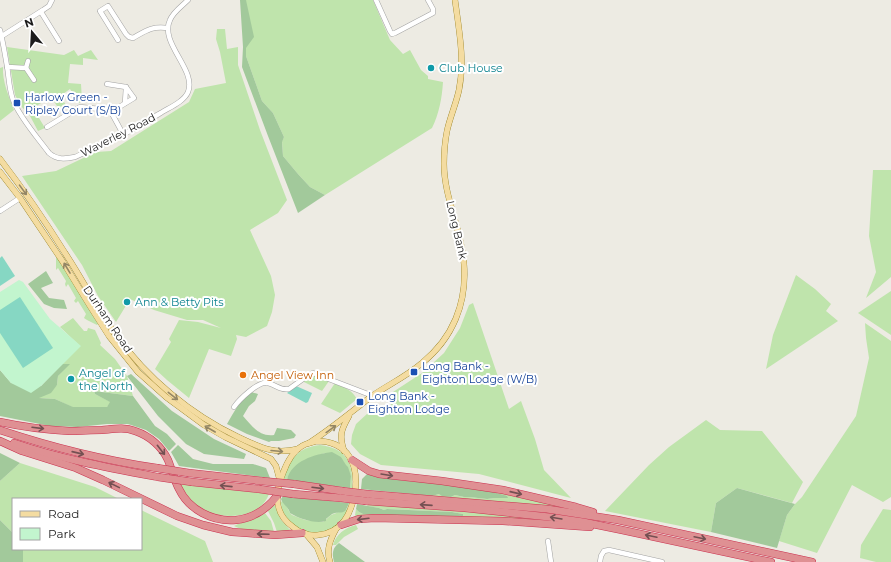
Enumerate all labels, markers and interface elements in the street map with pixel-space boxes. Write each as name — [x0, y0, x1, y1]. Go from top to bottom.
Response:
north arrow — [12, 12, 52, 52]
text: N — [23, 14, 35, 31]
place label: Club House — [439, 61, 503, 75]
marker: Club House — [426, 63, 436, 73]
place label: Harlow Green - Ripley Court (S/B) — [25, 90, 122, 117]
marker: Harlow Green - Ripley Court (S/B) — [12, 98, 22, 108]
street label: Waverley Road — [78, 110, 158, 160]
one-way arrow — [19, 185, 27, 196]
street label: Long Bank — [443, 199, 471, 261]
one-way arrow — [63, 262, 71, 274]
street label: Durham Road — [80, 283, 136, 355]
place label: Ann & Betty Pits — [135, 295, 224, 309]
marker: Ann & Betty Pits — [122, 297, 132, 307]
place label: Long Bank - Eighton Lodge (W/B) — [422, 359, 538, 386]
place label: Angel of the North — [79, 366, 133, 393]
marker: Long Bank - Eighton Lodge (W/B) — [409, 367, 419, 377]
place label: Angel View Inn — [251, 368, 334, 382]
marker: Angel View Inn — [238, 370, 248, 380]
marker: Angel of the North — [66, 374, 76, 384]
place label: Long Bank - Eighton Lodge — [368, 389, 450, 416]
one-way arrow — [168, 391, 179, 400]
marker: Long Bank - Eighton Lodge — [355, 397, 365, 407]
one-way arrow — [31, 424, 44, 432]
one-way arrow — [325, 424, 336, 433]
one-way arrow — [205, 425, 216, 433]
one-way arrow — [157, 444, 166, 455]
one-way arrow — [270, 447, 283, 455]
one-way arrow — [71, 450, 84, 457]
one-way arrow — [380, 471, 393, 479]
one-way arrow — [109, 481, 121, 488]
one-way arrow — [220, 482, 233, 489]
one-way arrow — [311, 484, 324, 491]
one-way arrow — [509, 490, 522, 498]
legend — [12, 498, 142, 550]
one-way arrow — [420, 502, 433, 509]
text: Road — [48, 506, 79, 521]
one-way arrow — [550, 514, 563, 522]
one-way arrow — [357, 515, 370, 523]
text: Park — [48, 526, 76, 541]
one-way arrow — [257, 531, 270, 538]
one-way arrow — [644, 531, 657, 539]
one-way arrow — [693, 534, 706, 542]

